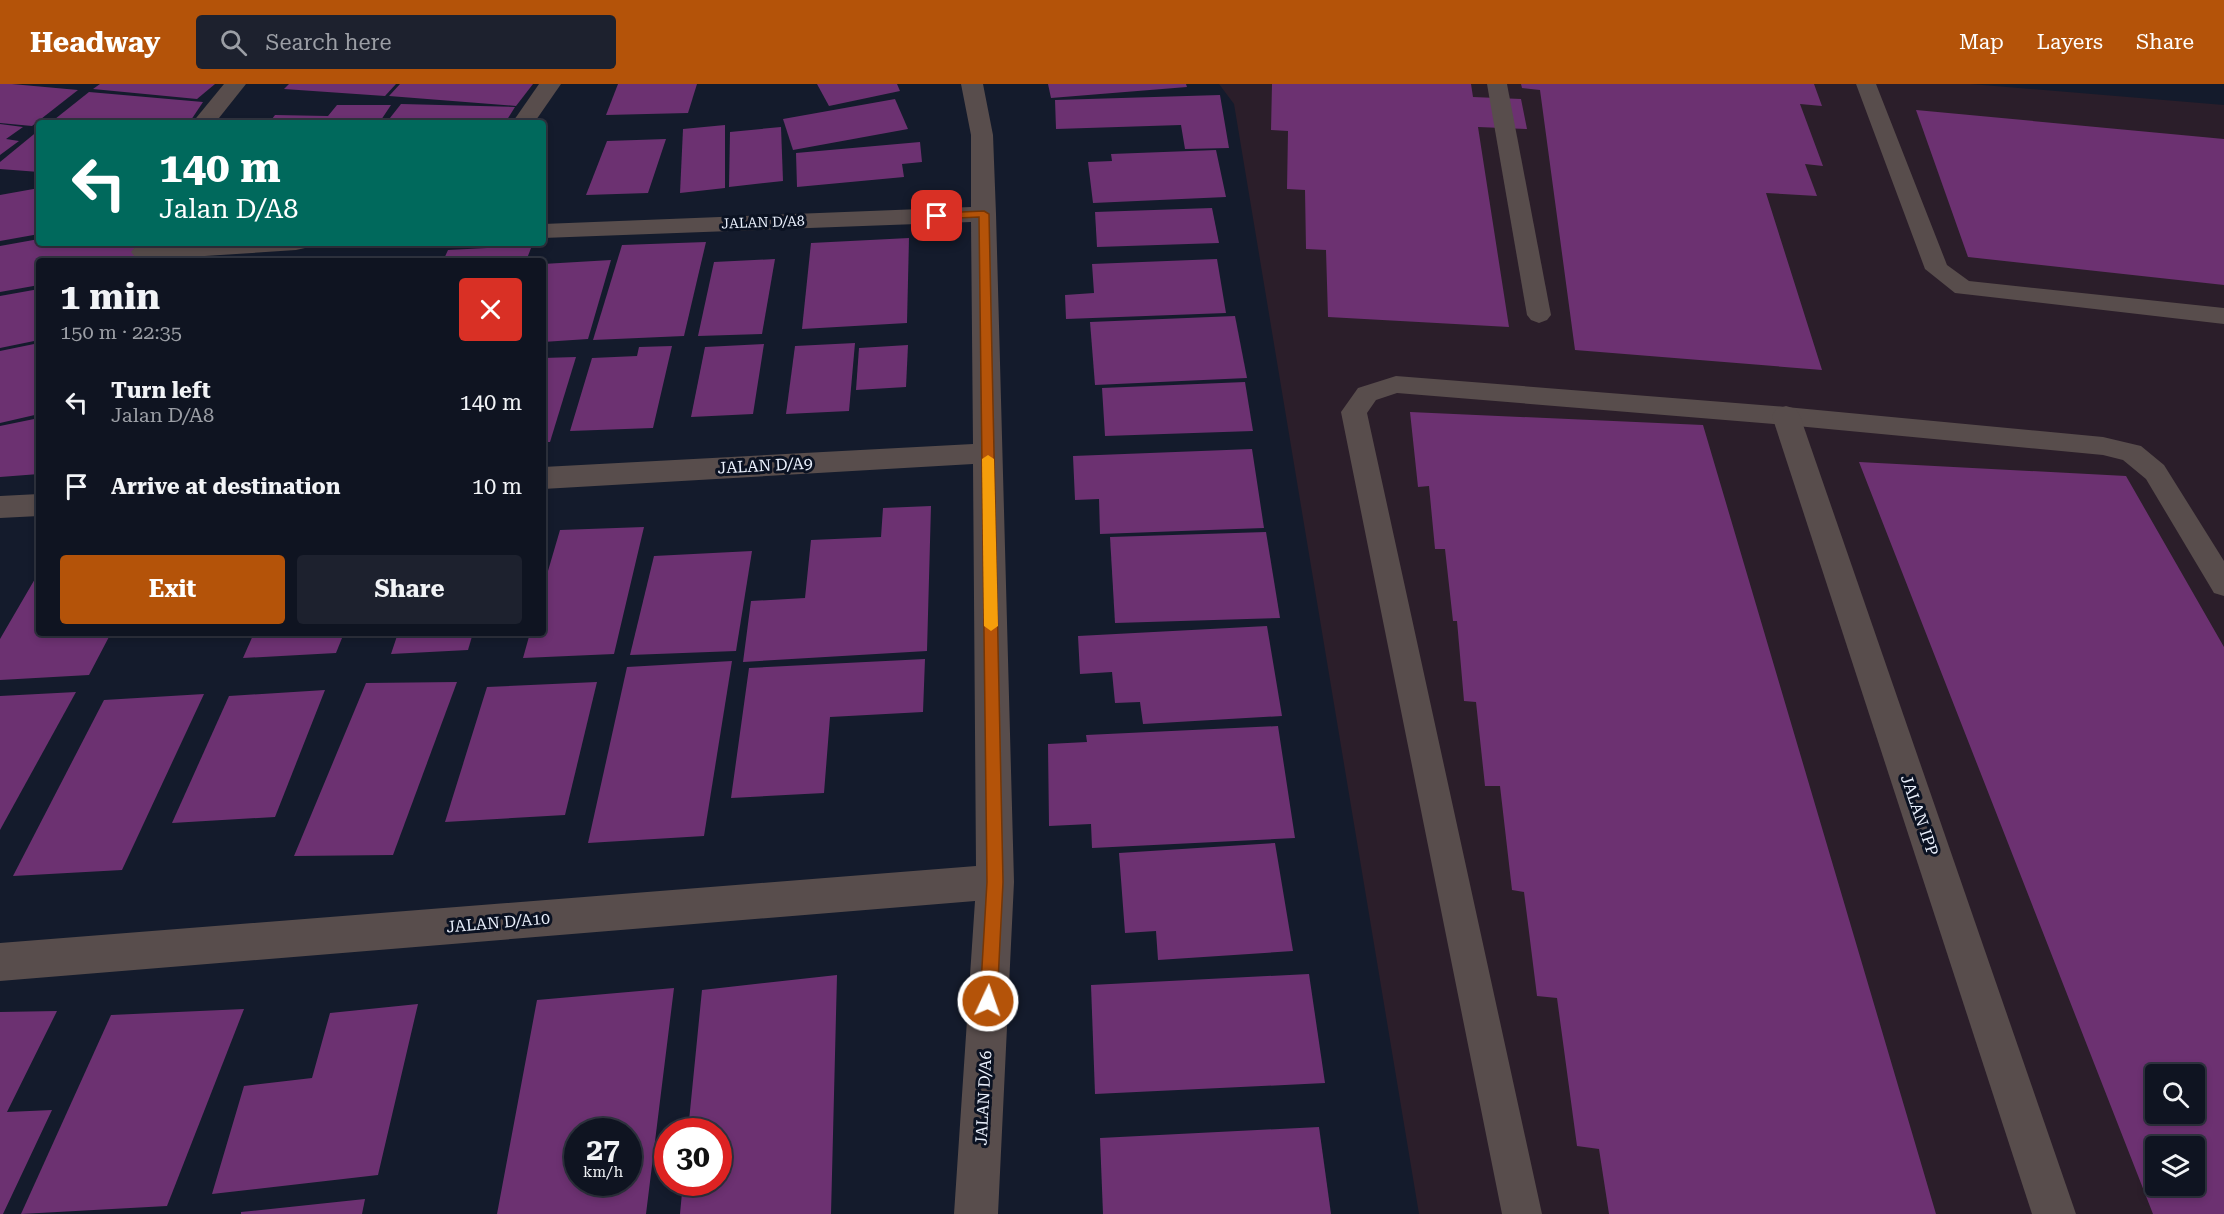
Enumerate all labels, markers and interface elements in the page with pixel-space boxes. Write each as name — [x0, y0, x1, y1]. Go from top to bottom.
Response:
search box — [196, 15, 616, 69]
text: Headway — [30, 26, 160, 59]
icon: search — [217, 26, 250, 59]
text: Search here — [265, 30, 391, 55]
text: Map — [1959, 30, 2004, 54]
text: Layers — [2037, 30, 2103, 54]
text: Share — [2136, 30, 2194, 54]
text: 140 m — [159, 143, 281, 192]
icon: left — [60, 144, 138, 222]
pin — [911, 190, 962, 241]
text: Jalan D/A8 — [159, 193, 298, 225]
icon: arrive — [920, 199, 953, 232]
street label: JALAN D/A8 — [721, 213, 805, 231]
text: 1 min — [60, 276, 160, 318]
button: close — [459, 278, 522, 341]
text: 150 m · 22:35 — [60, 320, 182, 344]
text: Turn left — [111, 378, 211, 403]
icon: left — [60, 386, 93, 419]
text: 140 m — [459, 390, 522, 415]
text: Jalan D/A8 — [111, 403, 214, 427]
street label: JALAN D/A9 — [717, 454, 813, 477]
icon: arrive — [60, 470, 93, 503]
text: Arrive at destination — [111, 474, 340, 499]
text: 10 m — [472, 474, 522, 499]
button: Exit — [60, 555, 285, 624]
button: Share — [297, 555, 522, 624]
street label: JALAN IPP — [1897, 772, 1942, 858]
street label: JALAN D/A10 — [445, 908, 551, 936]
position arrow — [956, 969, 1020, 1033]
street label: JALAN D/A6 — [972, 1050, 995, 1146]
map controls — [2145, 1064, 2205, 1196]
button: search — [2145, 1064, 2205, 1124]
speed limit sign: 30 — [654, 1118, 732, 1196]
text: 27 — [586, 1132, 620, 1167]
button: layers — [2145, 1136, 2205, 1196]
text: km/h — [583, 1163, 623, 1181]

